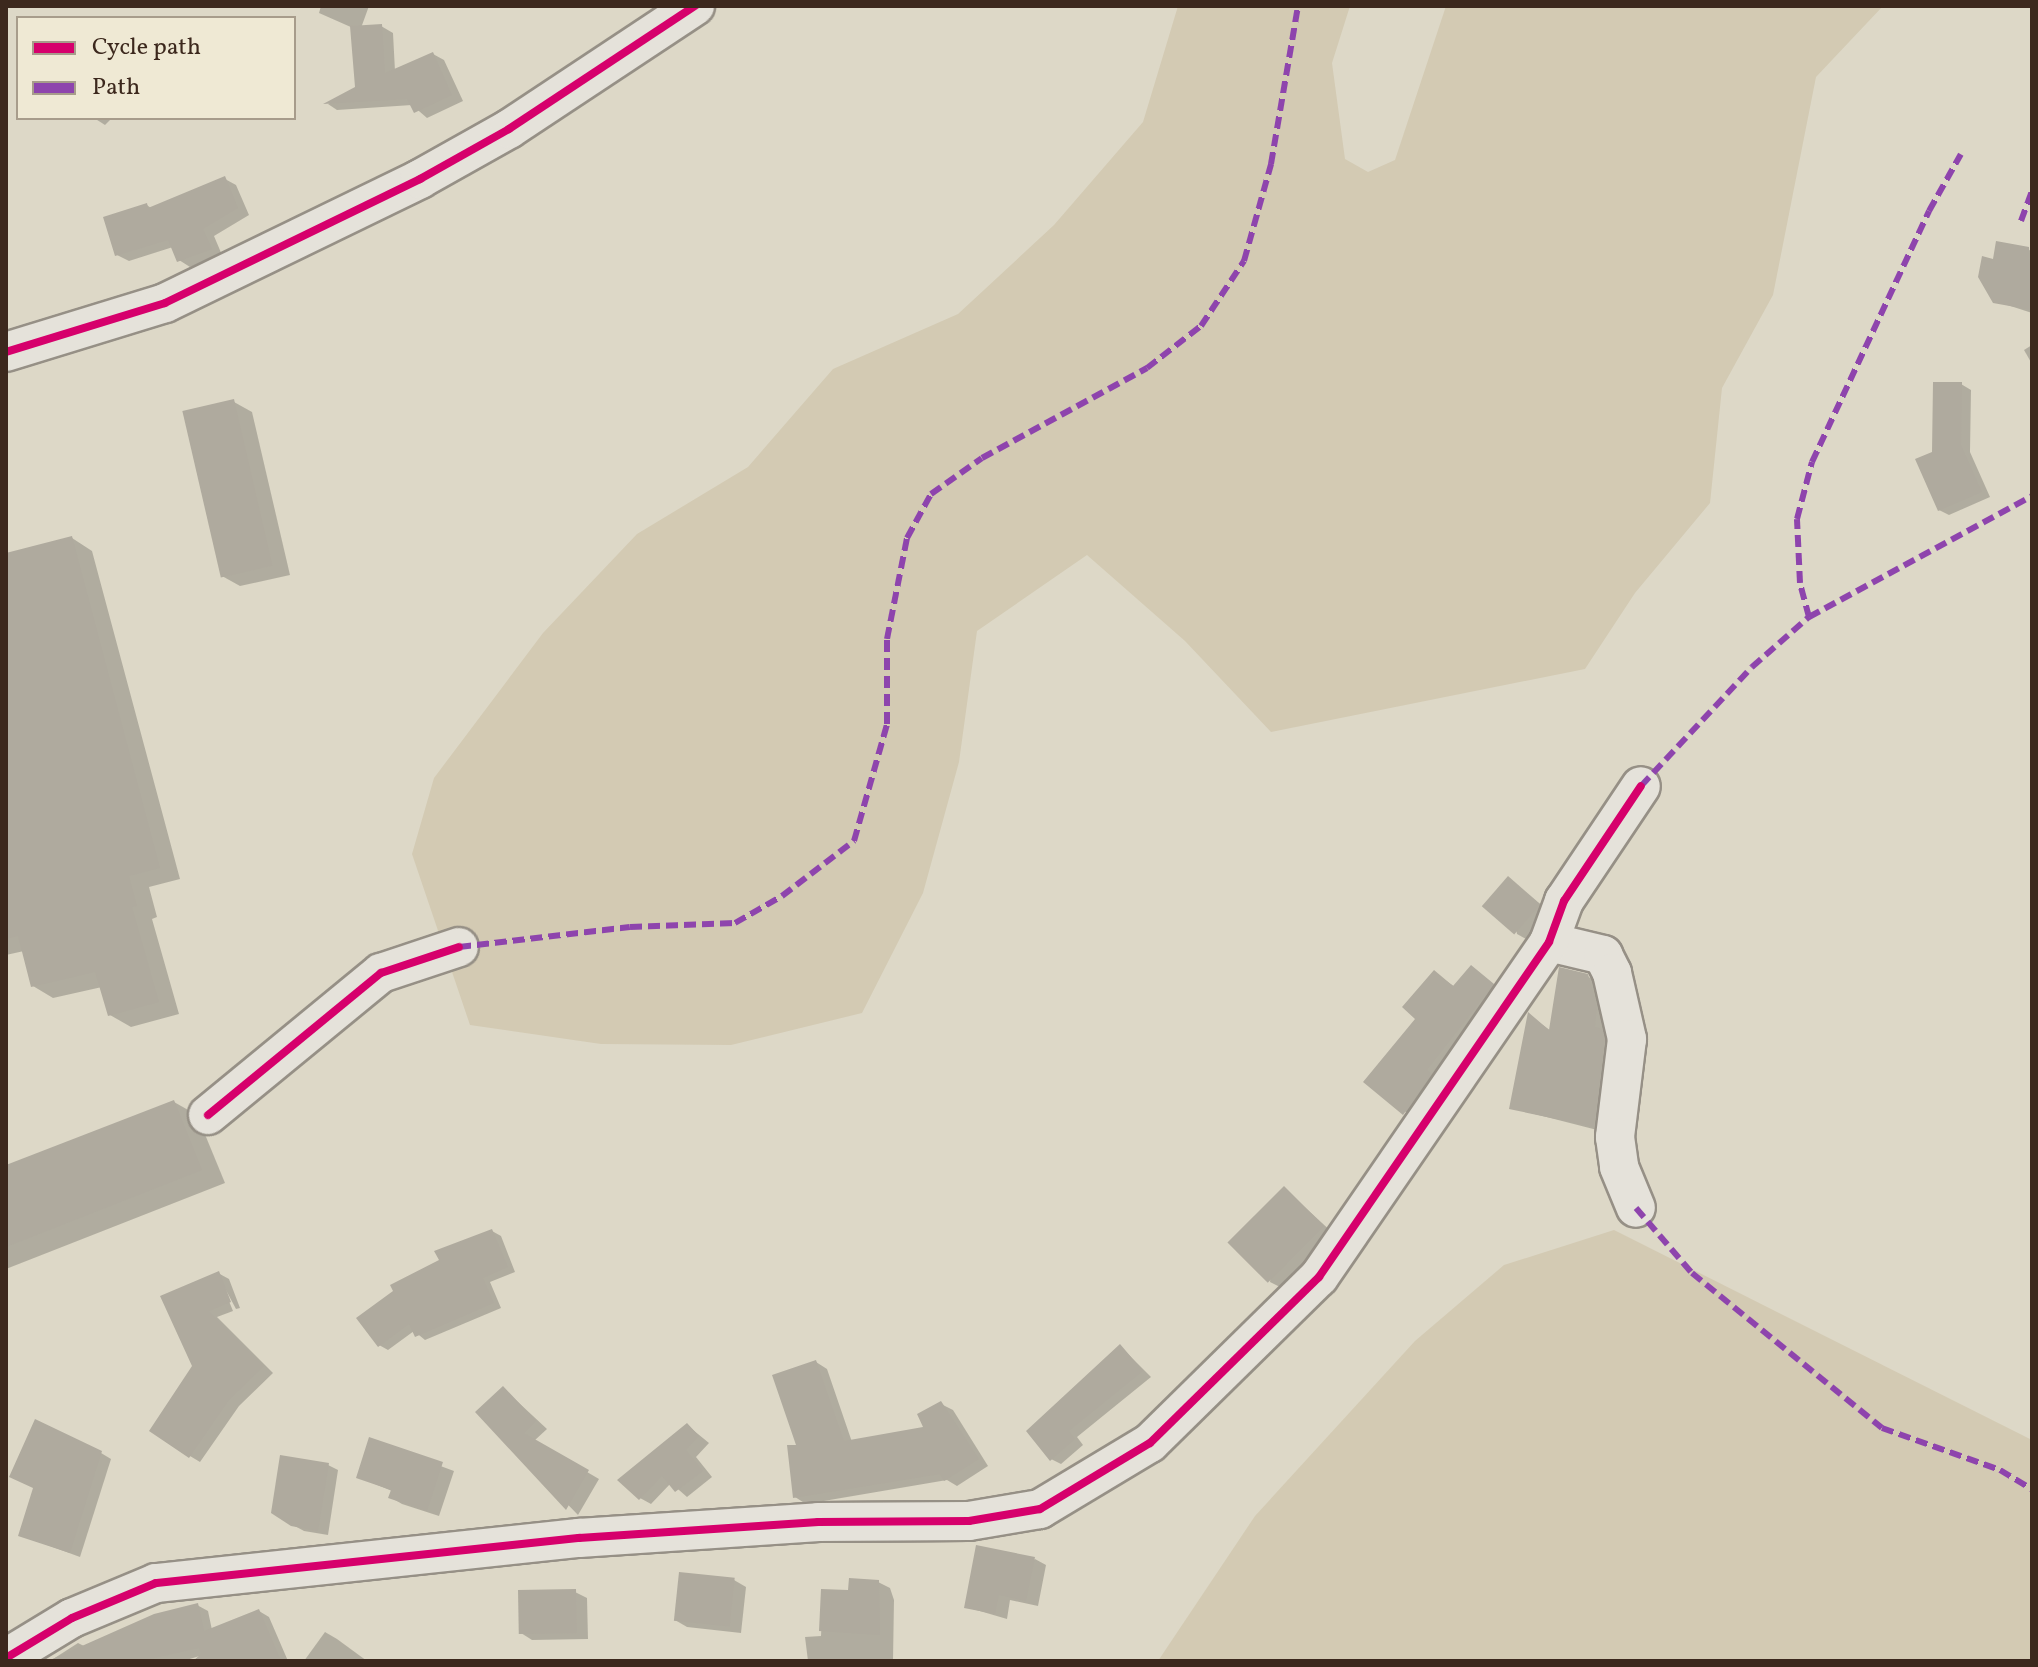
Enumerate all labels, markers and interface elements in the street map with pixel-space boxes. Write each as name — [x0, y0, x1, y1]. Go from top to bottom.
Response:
legend — [16, 16, 296, 120]
text: Cycle path — [92, 31, 201, 65]
text: Path — [92, 71, 140, 105]

